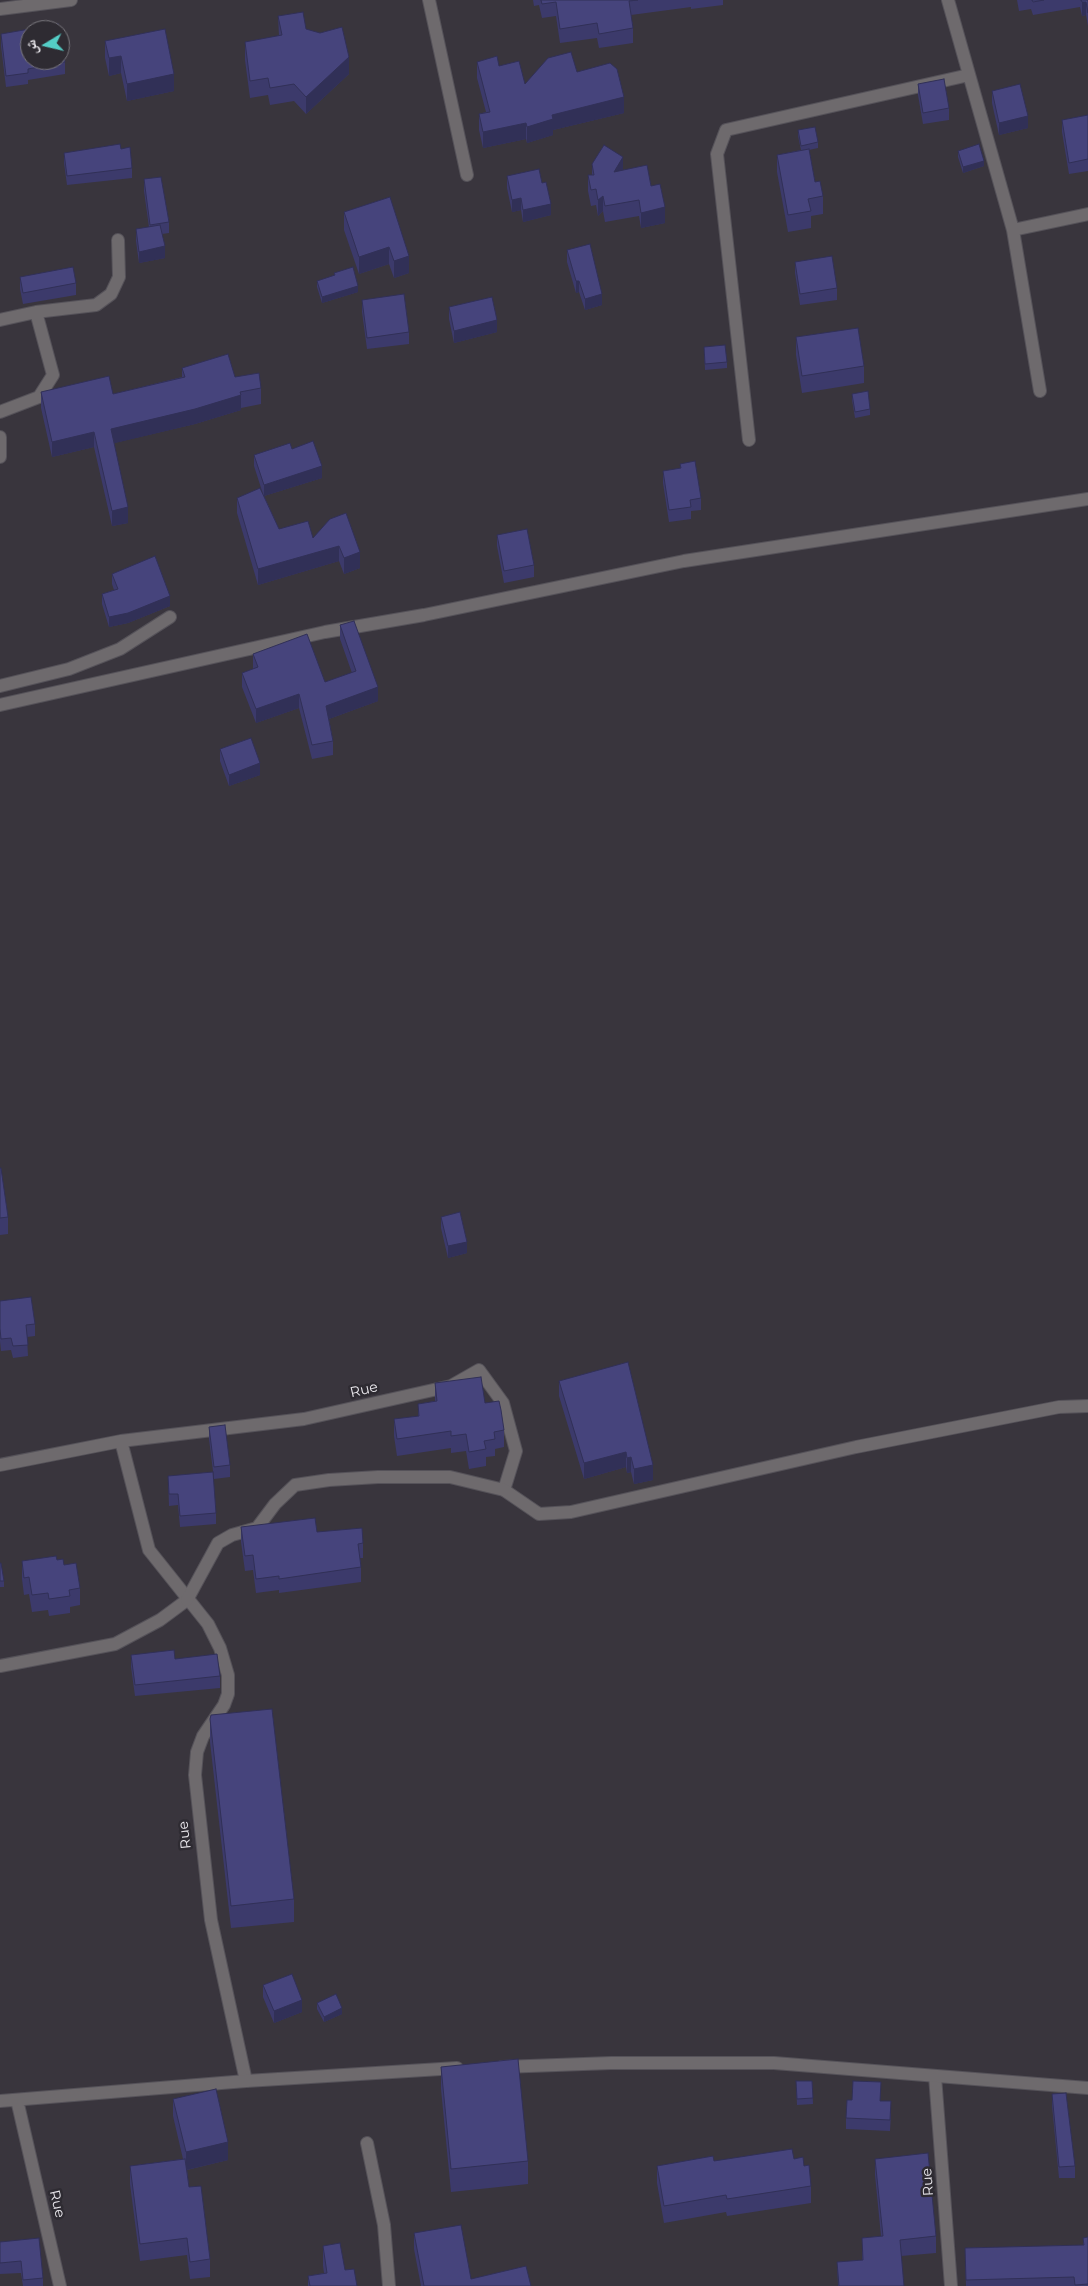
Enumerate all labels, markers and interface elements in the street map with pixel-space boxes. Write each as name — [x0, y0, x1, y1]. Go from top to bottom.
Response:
north arrow — [20, 20, 70, 70]
text: ش — [21, 38, 41, 56]
street label: Rue — [348, 1379, 380, 1401]
street label: Rue — [175, 1820, 195, 1850]
street label: Rue — [919, 2167, 937, 2197]
street label: Rue — [46, 2188, 68, 2220]

